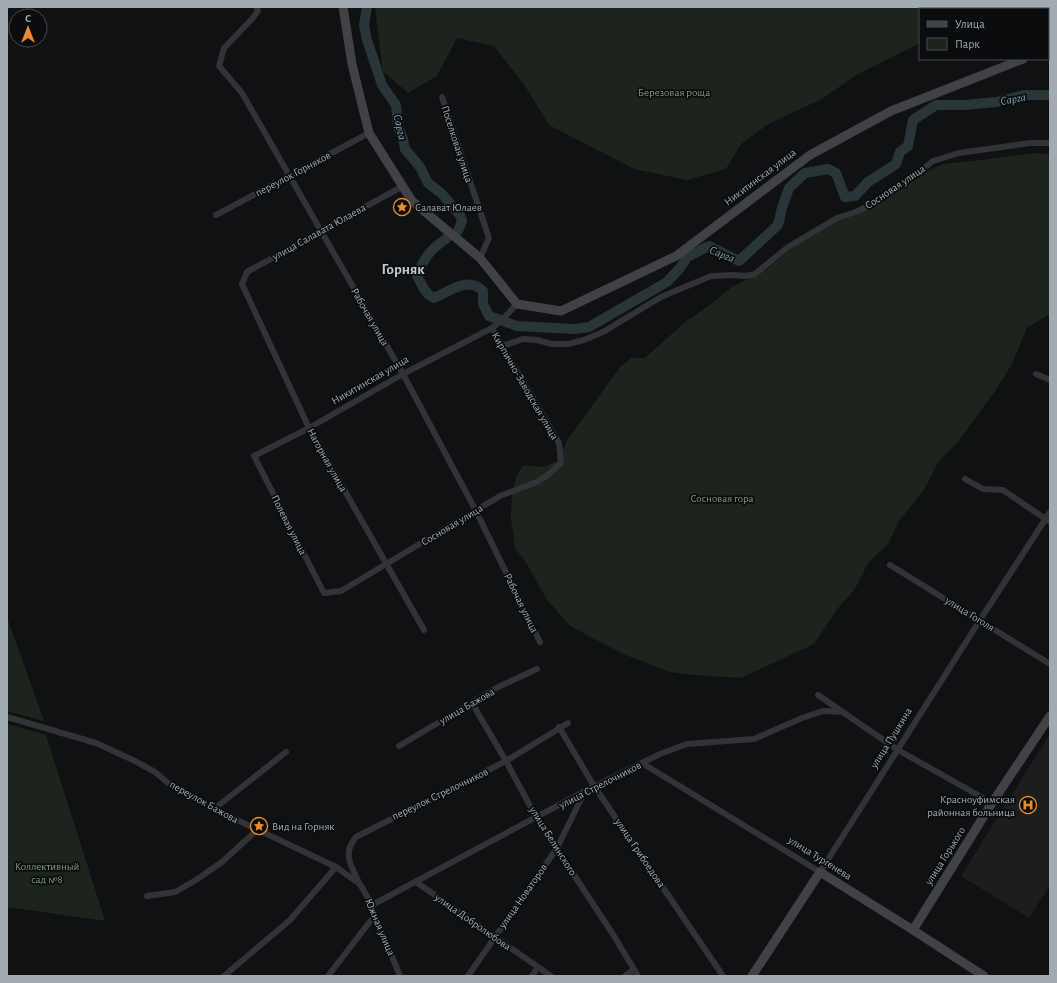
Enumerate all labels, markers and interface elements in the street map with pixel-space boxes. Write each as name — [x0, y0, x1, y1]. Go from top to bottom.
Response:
north arrow — [8, 8, 48, 48]
legend — [919, 8, 1049, 60]
text: С — [25, 13, 31, 24]
text: Улица — [955, 18, 985, 30]
text: Парк — [955, 38, 980, 50]
park label: Березовая роща — [638, 87, 710, 98]
water label: Сарга — [999, 91, 1027, 108]
street label: Поселковая улица — [439, 104, 475, 184]
water label: Сарга — [390, 113, 409, 141]
street label: Никитинская улица — [722, 146, 798, 208]
street label: переулок Горняков — [254, 150, 332, 198]
street label: Сосновая улица — [863, 163, 927, 211]
place icon: Салават Юлаев — [392, 197, 412, 217]
street label: улица Салавата Юлаева — [270, 202, 368, 263]
place label: Салават Юлаев — [415, 202, 482, 213]
water label: Сарга — [707, 244, 736, 265]
district label: Горняк — [381, 262, 425, 277]
street label: Рабочая улица — [349, 286, 391, 348]
street label: Кирпично-Заводская улица — [490, 330, 560, 442]
street label: Никитинская улица — [330, 354, 410, 406]
street label: Нагорная улица — [305, 426, 349, 494]
street label: Полевая улица — [269, 493, 309, 557]
park label: Сосновая гора — [690, 493, 754, 504]
street label: Сосновая улица — [419, 502, 485, 548]
street label: Рабочая улица — [502, 572, 540, 634]
street label: улица Гоголя — [943, 594, 997, 633]
street label: улица Бажова — [437, 686, 496, 727]
street label: улица Пушкина — [868, 706, 914, 771]
street label: улица Стрелочников — [556, 760, 643, 811]
street label: переулок Стрелочников — [390, 766, 490, 822]
street label: переулок Бажова — [168, 779, 240, 825]
place label: Красноуфимская районная больница — [927, 794, 1015, 818]
hospital icon: Красноуфимская районная больница — [1018, 795, 1038, 815]
street label: улица Белинского — [527, 804, 579, 878]
place icon: Вид на Горняк — [249, 816, 269, 836]
street label: улица Грибоедова — [612, 816, 667, 890]
place label: Вид на Горняк — [272, 821, 334, 832]
street label: улица Горького — [922, 825, 967, 888]
street label: улица Тургенева — [786, 834, 854, 882]
park label: Коллективный сад №8 — [15, 861, 79, 885]
street label: улица Новаторов — [496, 862, 549, 931]
street label: улица Добролюбова — [432, 891, 513, 952]
street label: Южная улица — [363, 897, 397, 957]

